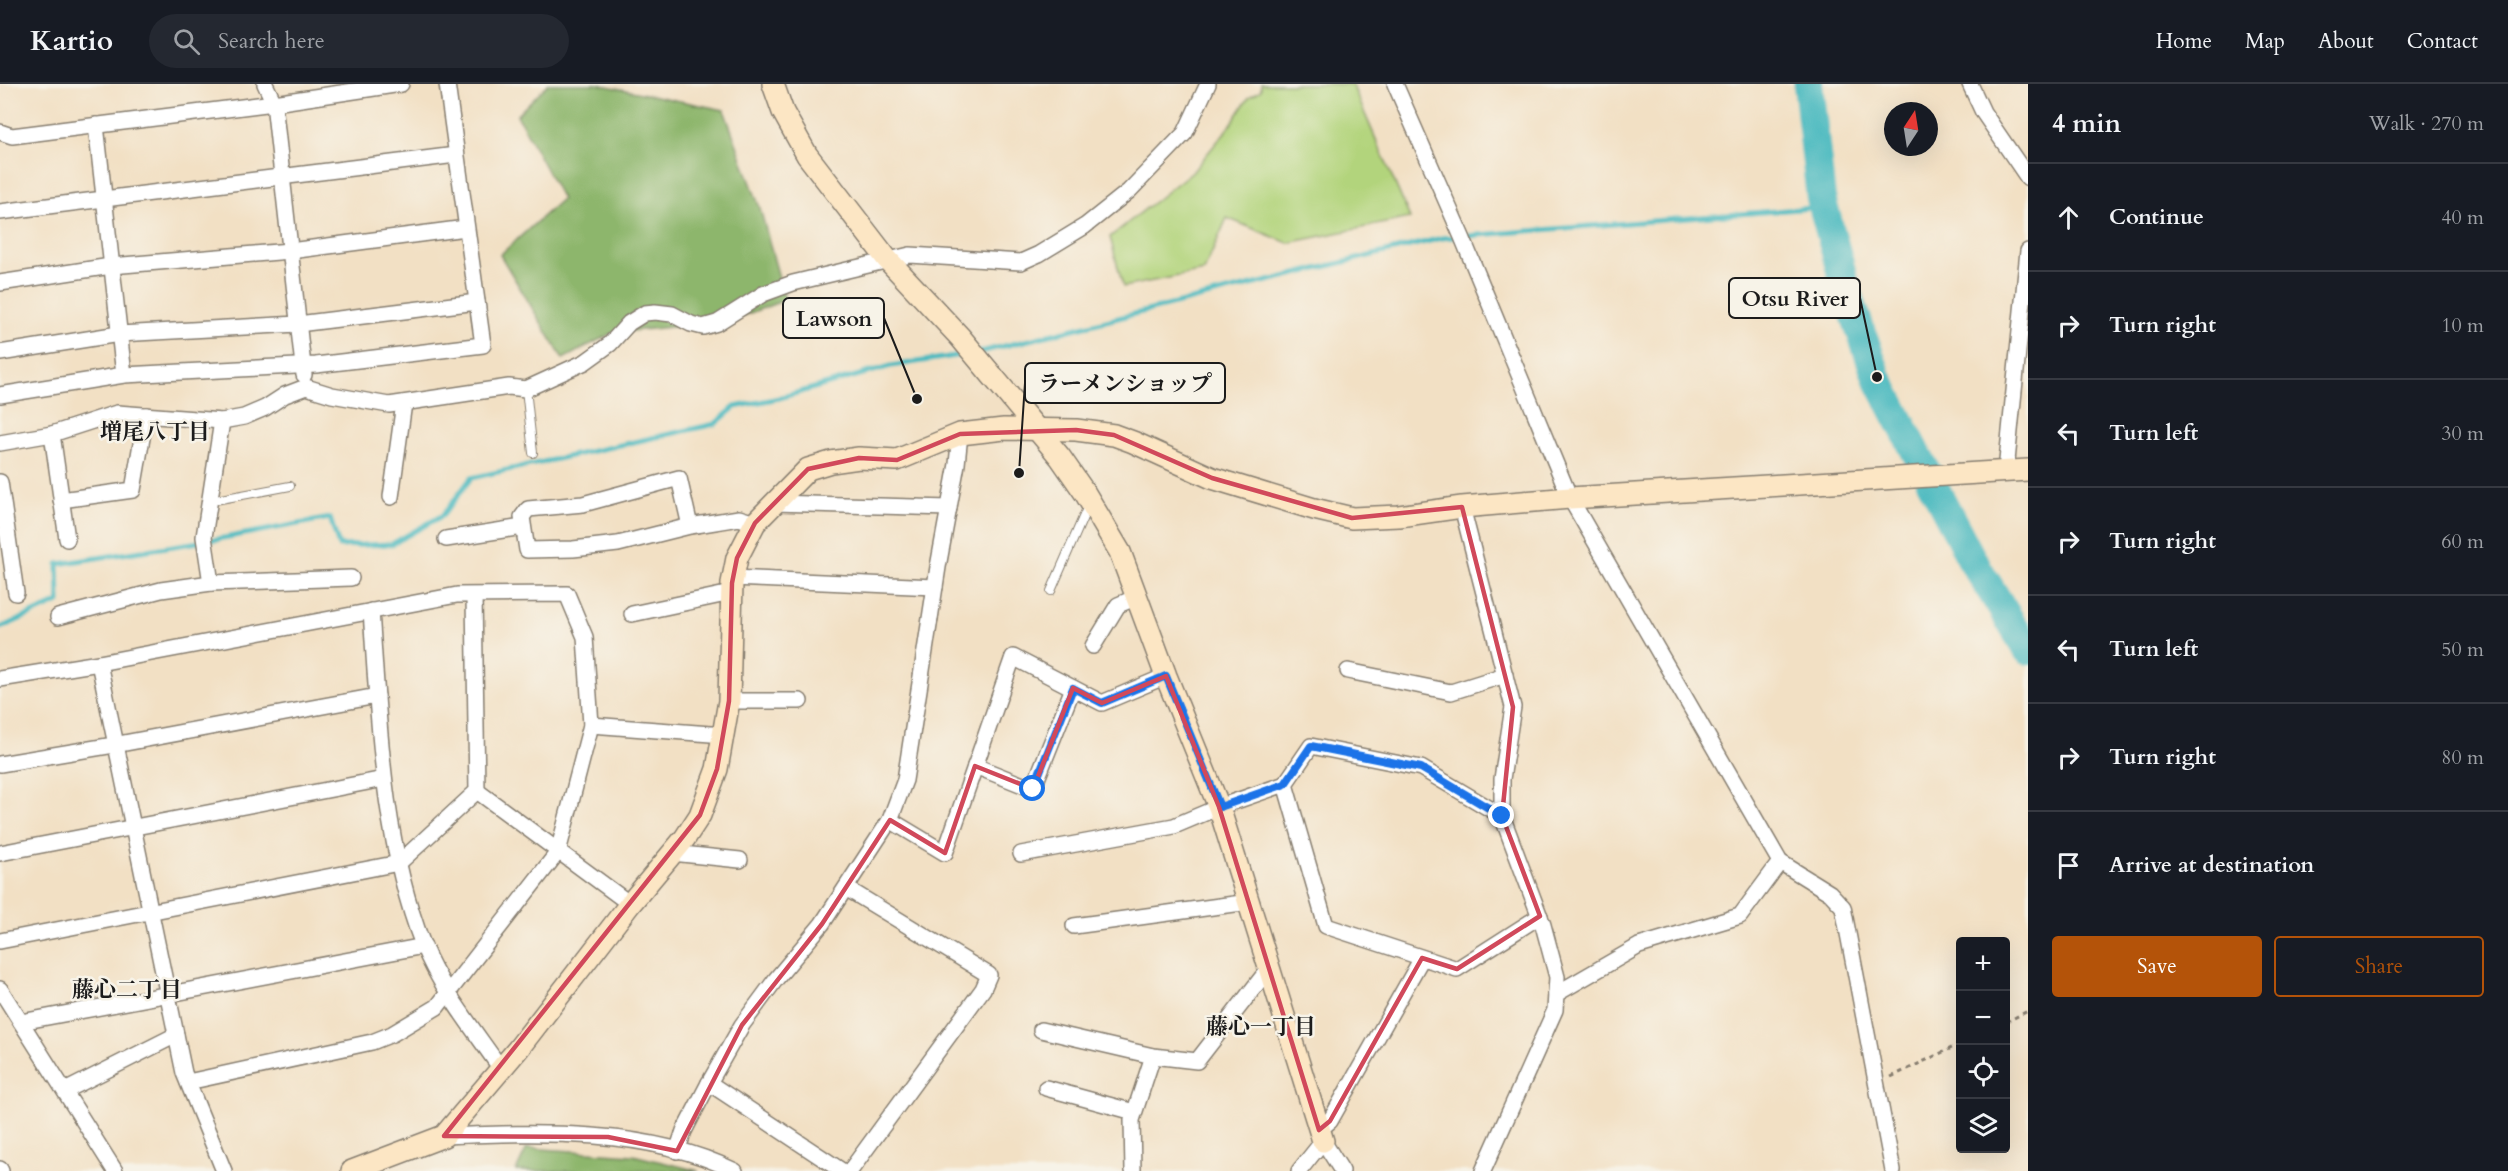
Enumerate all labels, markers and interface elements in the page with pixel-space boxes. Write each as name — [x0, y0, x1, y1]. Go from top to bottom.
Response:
search box — [149, 14, 569, 68]
text: Kartio — [30, 22, 113, 60]
icon: search — [170, 25, 203, 58]
text: Search here — [218, 26, 325, 56]
text: Home — [2156, 27, 2212, 56]
text: Map — [2245, 27, 2285, 56]
text: About — [2318, 27, 2374, 56]
text: Contact — [2407, 27, 2478, 56]
north arrow — [1884, 102, 1938, 156]
text: 4 min — [2052, 106, 2121, 141]
text: Walk · 270 m — [2369, 110, 2484, 137]
icon: ahead — [2052, 201, 2085, 234]
text: Continue — [2109, 202, 2204, 232]
text: 40 m — [2441, 204, 2484, 231]
callout: Otsu River — [1729, 278, 1860, 318]
text: Otsu River — [1741, 284, 1849, 314]
callout: Lawson — [783, 298, 884, 338]
text: Lawson — [796, 304, 872, 334]
icon: right — [2052, 309, 2085, 342]
text: Turn right — [2109, 310, 2216, 340]
text: 10 m — [2441, 312, 2484, 339]
callout: ラーメンショップ — [1025, 363, 1225, 403]
text: ラーメンショップ — [1038, 369, 1212, 399]
district label: 増尾八丁目 — [100, 417, 210, 447]
icon: left — [2052, 417, 2085, 450]
text: Turn left — [2109, 418, 2198, 448]
text: 30 m — [2441, 420, 2484, 447]
icon: right — [2052, 525, 2085, 558]
text: Turn right — [2109, 526, 2216, 556]
text: 60 m — [2441, 528, 2484, 555]
icon: left — [2052, 633, 2085, 666]
text: Turn left — [2109, 634, 2198, 664]
text: 50 m — [2441, 636, 2484, 663]
icon: right — [2052, 741, 2085, 774]
text: Turn right — [2109, 742, 2216, 772]
text: 80 m — [2441, 744, 2484, 771]
route start — [1019, 775, 1045, 801]
route end — [1488, 802, 1514, 828]
icon: arrive — [2052, 849, 2085, 882]
text: Arrive at destination — [2109, 850, 2314, 880]
button: Save — [2052, 936, 2262, 997]
button: Share — [2274, 936, 2484, 997]
map controls — [1956, 937, 2010, 1153]
button: + — [1956, 937, 2010, 991]
district label: 藤心二丁目 — [72, 975, 182, 1005]
button: − — [1956, 991, 2010, 1045]
district label: 藤心一丁目 — [1206, 1012, 1316, 1042]
button: locate — [1956, 1045, 2010, 1099]
button: layers — [1956, 1099, 2010, 1153]

